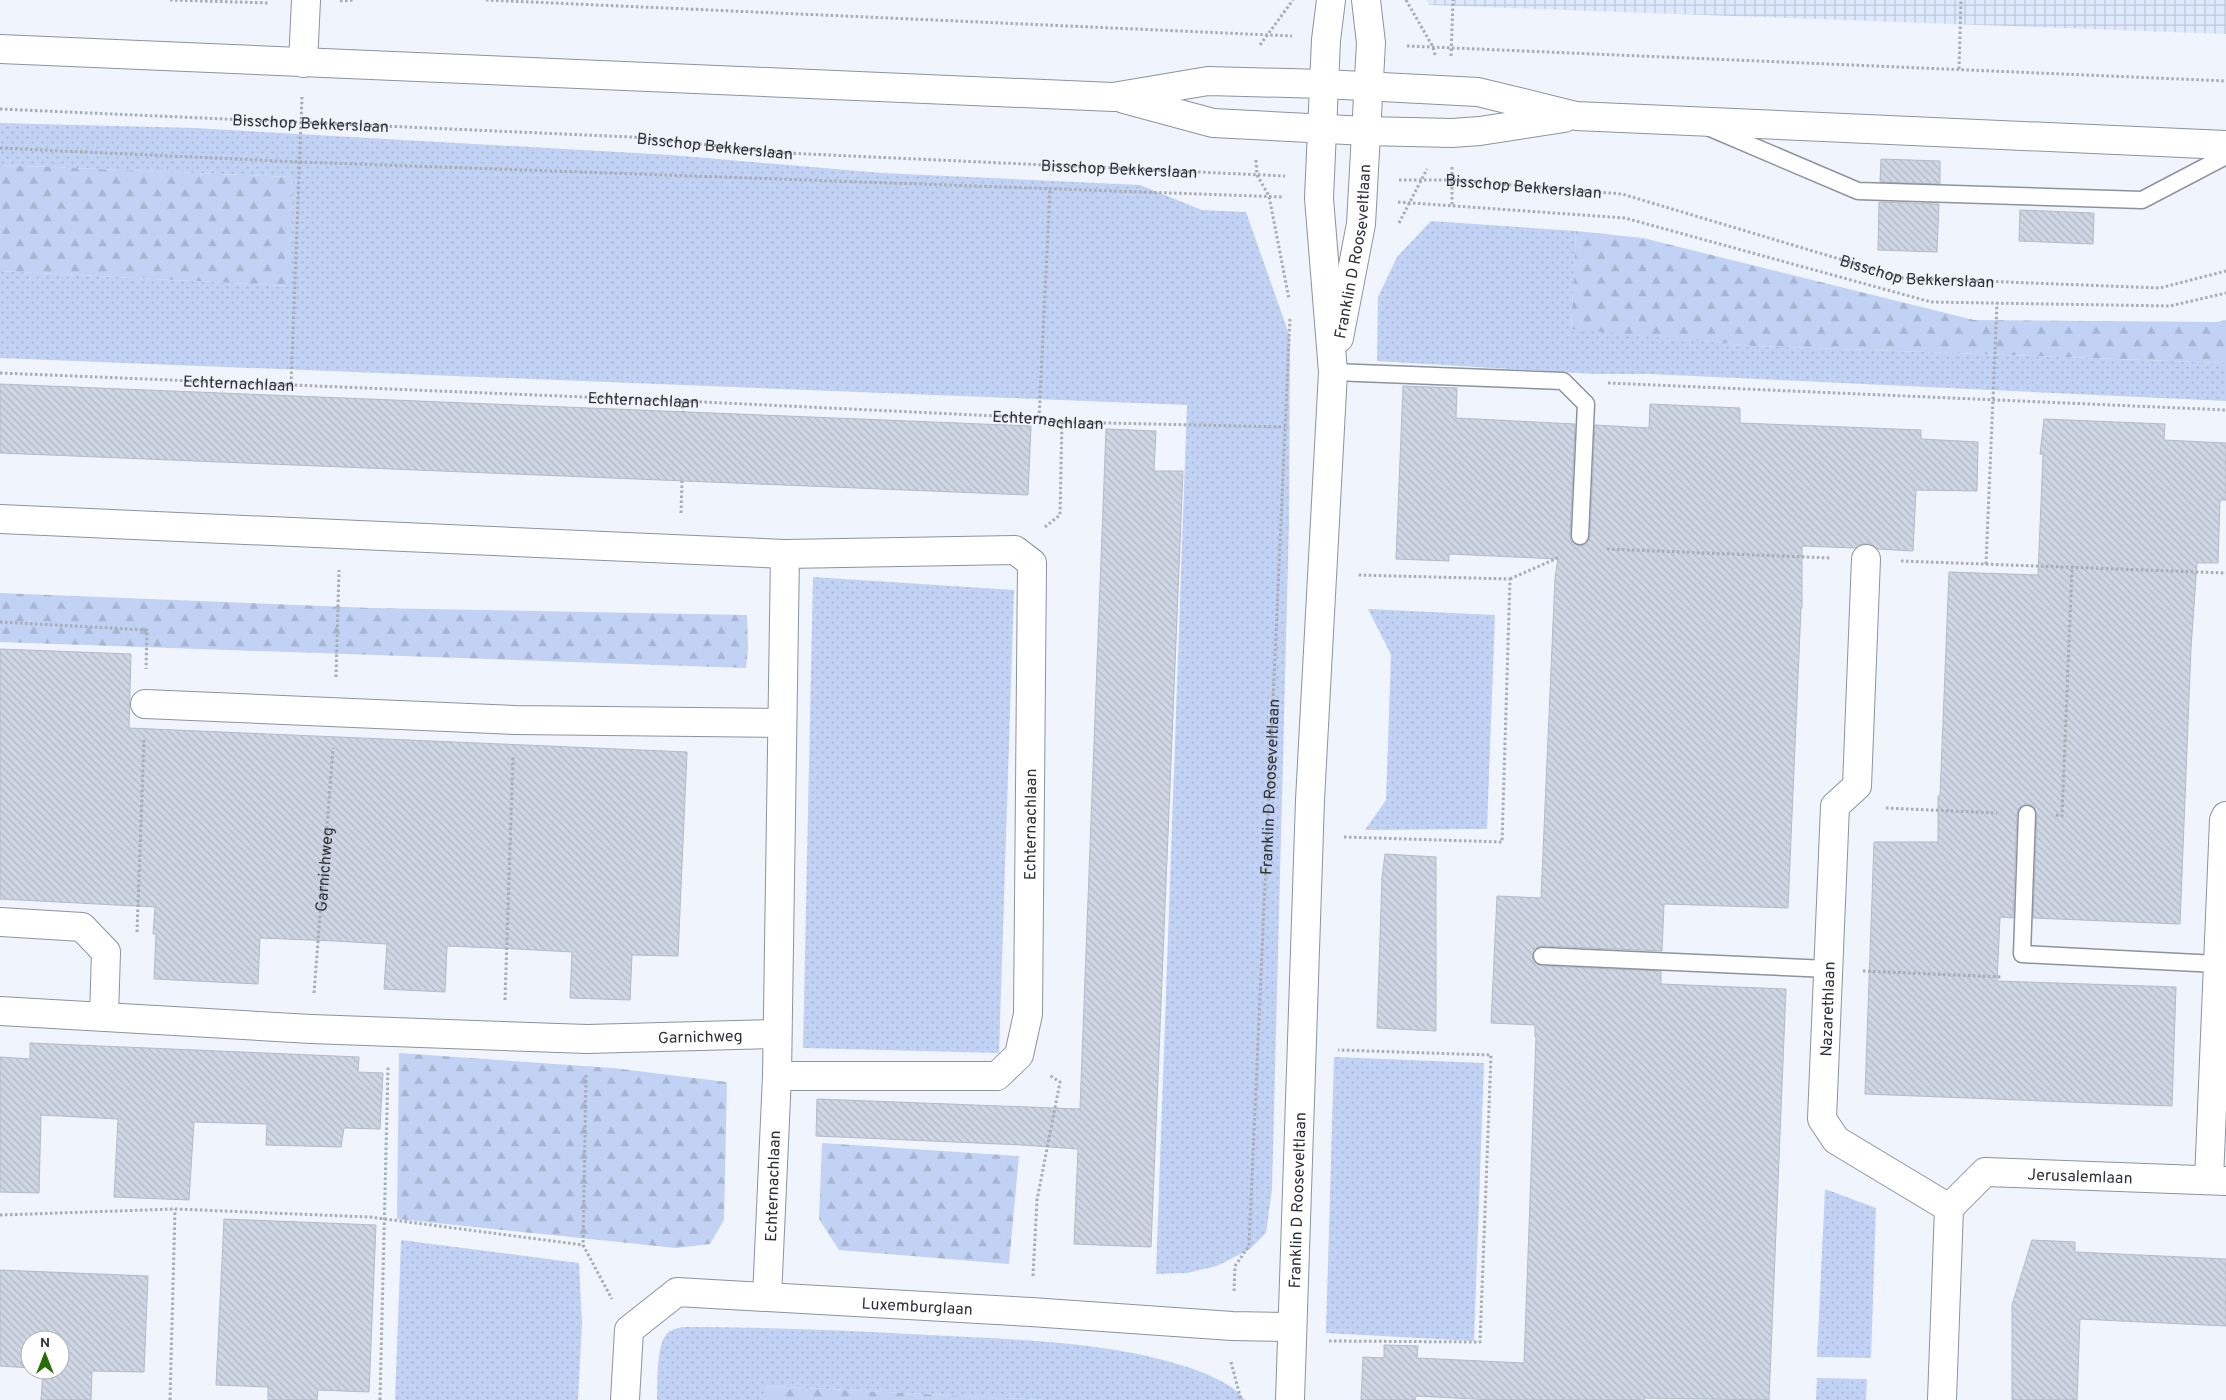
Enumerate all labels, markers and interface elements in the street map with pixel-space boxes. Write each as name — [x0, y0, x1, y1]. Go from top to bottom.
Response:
street label: Bisschop Bekkerslaan — [232, 111, 389, 138]
street label: Bisschop Bekkerslaan — [636, 130, 793, 165]
street label: Bisschop Bekkerslaan — [1040, 157, 1198, 184]
street label: Franklin D Rooseveltlaan — [1331, 164, 1376, 341]
street label: Bisschop Bekkerslaan — [1446, 172, 1603, 204]
street label: Bisschop Bekkerslaan — [1837, 252, 1995, 294]
street label: Echternachlaan — [182, 373, 295, 397]
street label: Echternachlaan — [587, 389, 700, 414]
street label: Echternachlaan — [992, 408, 1104, 435]
street label: Franklin D Rooseveltlaan — [1257, 698, 1285, 876]
street label: Echternachlaan — [1021, 768, 1042, 880]
street label: Garnichweg — [312, 826, 339, 913]
street label: Nazarethlaan — [1817, 961, 1841, 1057]
street label: Garnichweg — [658, 1027, 743, 1049]
street label: Franklin D Rooseveltlaan — [1286, 1112, 1312, 1289]
street label: Echternachlaan — [762, 1130, 786, 1242]
street label: Jerusalemlaan — [2027, 1166, 2133, 1190]
street label: Luxemburglaan — [861, 1294, 973, 1321]
north arrow — [20, 1330, 70, 1380]
text: N — [40, 1335, 50, 1352]

